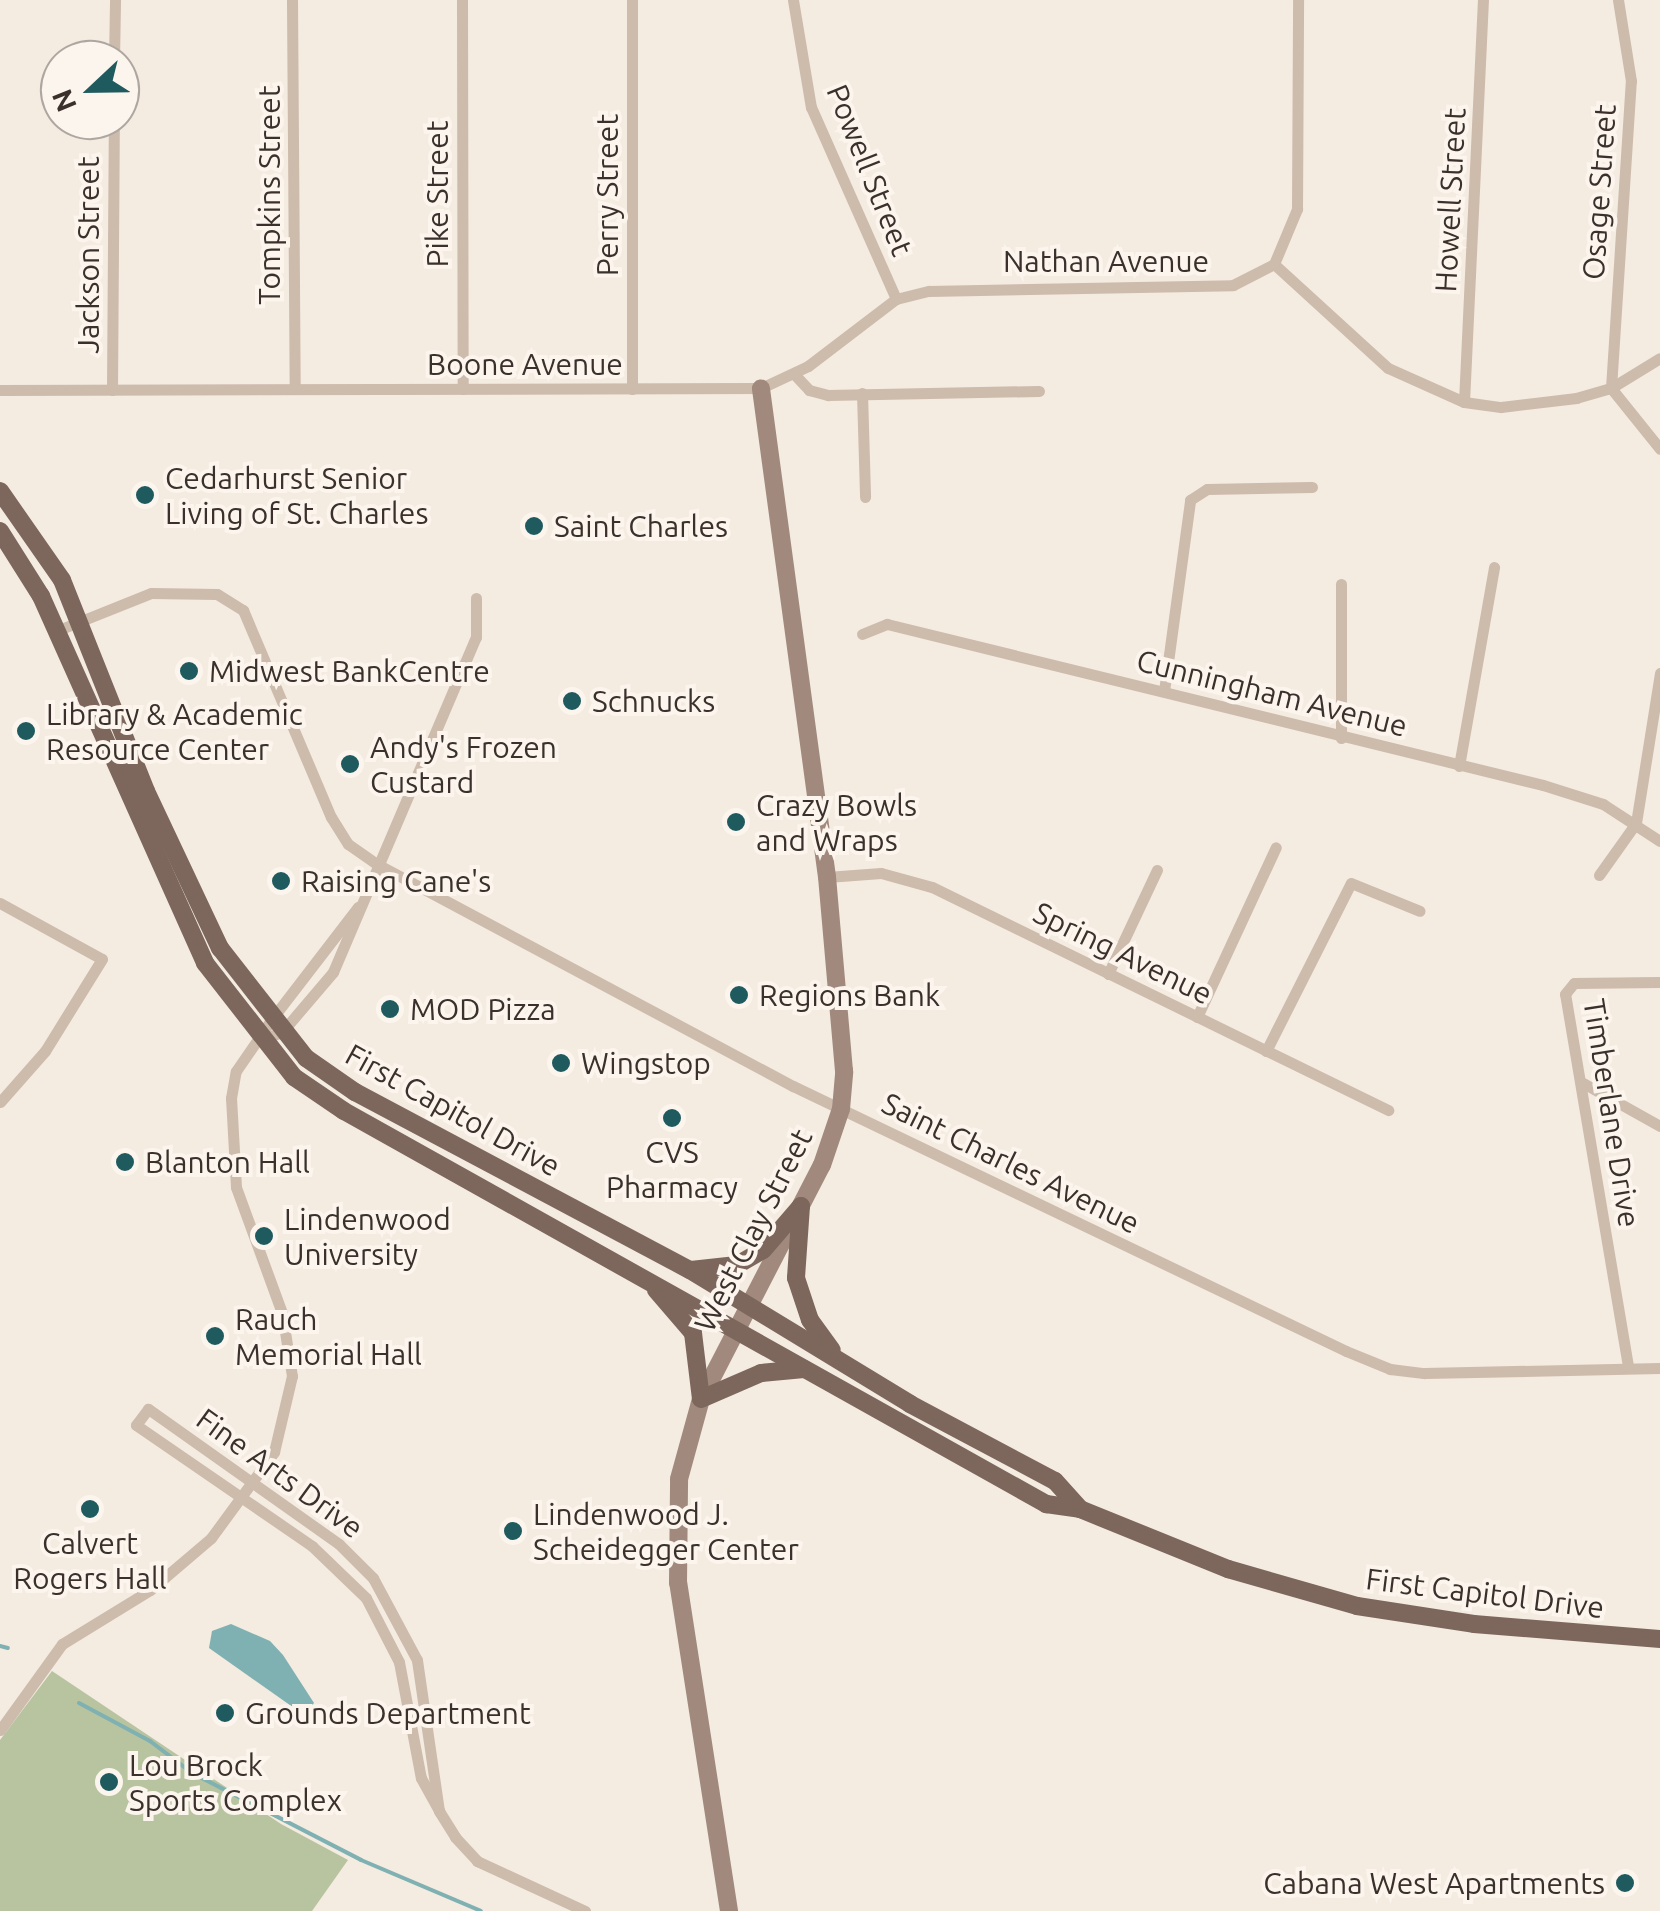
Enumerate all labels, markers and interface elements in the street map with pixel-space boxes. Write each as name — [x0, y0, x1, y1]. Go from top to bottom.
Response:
north arrow — [40, 40, 140, 140]
street label: Powell Street — [819, 79, 921, 261]
text: N — [45, 85, 82, 116]
street label: Tompkins Street — [251, 85, 287, 305]
street label: Osage Street — [1575, 103, 1623, 281]
street label: Howell Street — [1427, 107, 1473, 293]
street label: Perry Street — [589, 114, 625, 276]
street label: Pike Street — [419, 120, 455, 268]
street label: Jackson Street — [70, 156, 106, 354]
street label: Nathan Avenue — [1003, 243, 1209, 279]
street label: Boone Avenue — [427, 346, 623, 382]
place label: Cedarhurst Senior Living of St. Charles — [165, 460, 428, 530]
marker: Cedarhurst Senior Living of St. Charles — [134, 484, 156, 506]
place label: Saint Charles — [554, 508, 728, 544]
marker: Saint Charles — [523, 515, 545, 537]
street label: Cunningham Avenue — [1133, 642, 1411, 744]
place label: Midwest BankCentre — [209, 653, 490, 689]
marker: Midwest BankCentre — [178, 660, 200, 682]
place label: Schnucks — [592, 683, 715, 719]
marker: Schnucks — [561, 690, 583, 712]
place label: Library & Academic Resource Center — [46, 696, 303, 766]
marker: Library & Academic Resource Center — [15, 720, 37, 742]
place label: Andy's Frozen Custard — [370, 729, 557, 800]
marker: Andy's Frozen Custard — [339, 753, 361, 775]
place label: Crazy Bowls and Wraps — [756, 787, 917, 858]
marker: Crazy Bowls and Wraps — [725, 811, 747, 833]
place label: Raising Cane's — [301, 863, 491, 899]
marker: Raising Cane's — [270, 870, 292, 892]
street label: Spring Avenue — [1028, 894, 1218, 1012]
place label: Regions Bank — [759, 977, 940, 1013]
marker: Regions Bank — [728, 984, 750, 1006]
place label: MOD Pizza — [410, 991, 556, 1027]
street label: Timberlane Drive — [1576, 996, 1648, 1230]
marker: MOD Pizza — [379, 998, 401, 1020]
street label: First Capitol Drive — [339, 1036, 567, 1184]
place label: Wingstop — [581, 1045, 711, 1081]
marker: Wingstop — [550, 1052, 572, 1074]
street label: Saint Charles Avenue — [876, 1085, 1146, 1241]
marker: CVS Pharmacy — [661, 1107, 683, 1129]
street label: West Clay Street — [686, 1123, 820, 1337]
place label: CVS Pharmacy — [606, 1134, 738, 1204]
place label: Blanton Hall — [145, 1144, 310, 1180]
marker: Blanton Hall — [114, 1151, 136, 1173]
place label: Lindenwood University — [284, 1201, 451, 1272]
marker: Lindenwood University — [253, 1225, 275, 1247]
place label: Rauch Memorial Hall — [235, 1301, 422, 1372]
marker: Rauch Memorial Hall — [204, 1325, 226, 1347]
street label: Fine Arts Drive — [190, 1401, 370, 1545]
place label: Lindenwood J. Scheidegger Center — [533, 1496, 799, 1566]
marker: Calvert Rogers Hall — [79, 1498, 101, 1520]
marker: Lindenwood J. Scheidegger Center — [502, 1520, 524, 1542]
place label: Calvert Rogers Hall — [13, 1525, 167, 1596]
street label: First Capitol Drive — [1364, 1561, 1606, 1625]
place label: Grounds Department — [245, 1695, 531, 1731]
marker: Grounds Department — [214, 1702, 236, 1724]
place label: Lou Brock Sports Complex — [129, 1747, 342, 1818]
marker: Lou Brock Sports Complex — [98, 1771, 120, 1793]
place label: Cabana West Apartments — [1263, 1865, 1605, 1901]
marker: Cabana West Apartments — [1614, 1872, 1636, 1894]

